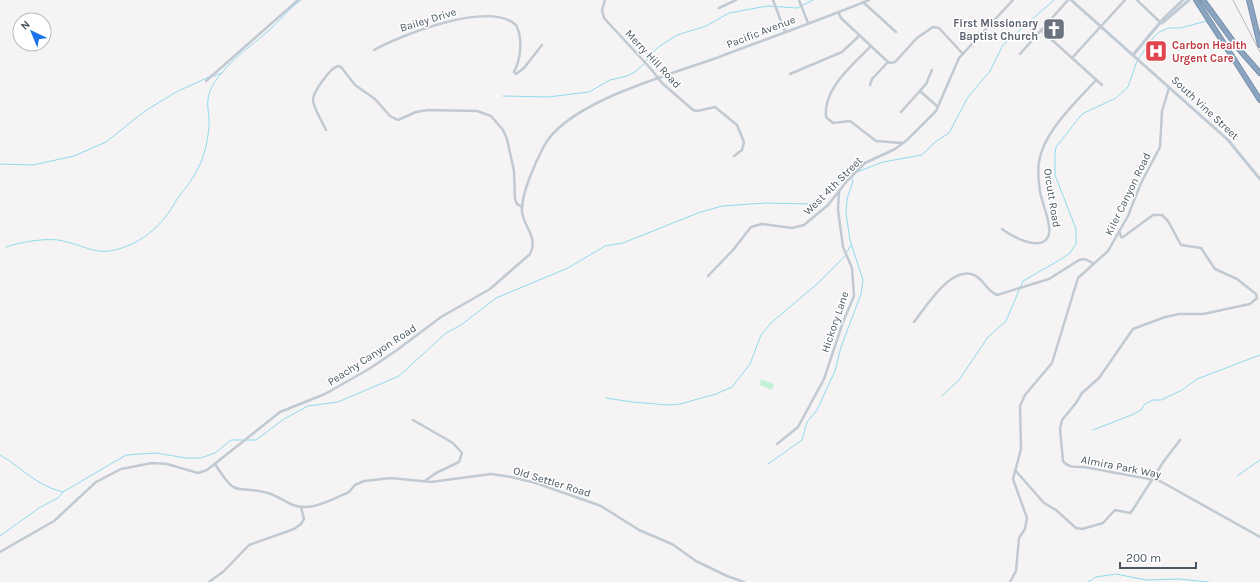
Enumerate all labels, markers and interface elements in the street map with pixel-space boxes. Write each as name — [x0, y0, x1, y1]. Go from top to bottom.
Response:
street label: Bailey Drive — [398, 5, 458, 35]
north arrow — [12, 12, 52, 52]
street label: Pacific Avenue — [725, 13, 798, 51]
church icon: First Missionary Baptist Church — [1041, 16, 1067, 42]
place label: First Missionary Baptist Church — [953, 17, 1038, 43]
text: N — [18, 18, 33, 33]
street label: Merry Hill Road — [623, 27, 683, 91]
hospital icon: Carbon Health Urgent Care — [1143, 38, 1169, 64]
place label: Carbon Health Urgent Care — [1172, 39, 1247, 65]
street label: South Vine Street — [1169, 73, 1241, 143]
street label: Kiler Canyon Road — [1102, 151, 1154, 237]
street label: West 4th Street — [801, 154, 865, 218]
street label: Orcutt Road — [1041, 168, 1063, 228]
street label: Hickory Lane — [818, 289, 852, 354]
street label: Peachy Canyon Road — [325, 322, 419, 388]
street label: Almira Park Way — [1080, 453, 1162, 481]
street label: Old Settler Road — [512, 464, 592, 500]
scale bar — [1120, 544, 1196, 570]
text: 200 m — [1126, 551, 1161, 565]

